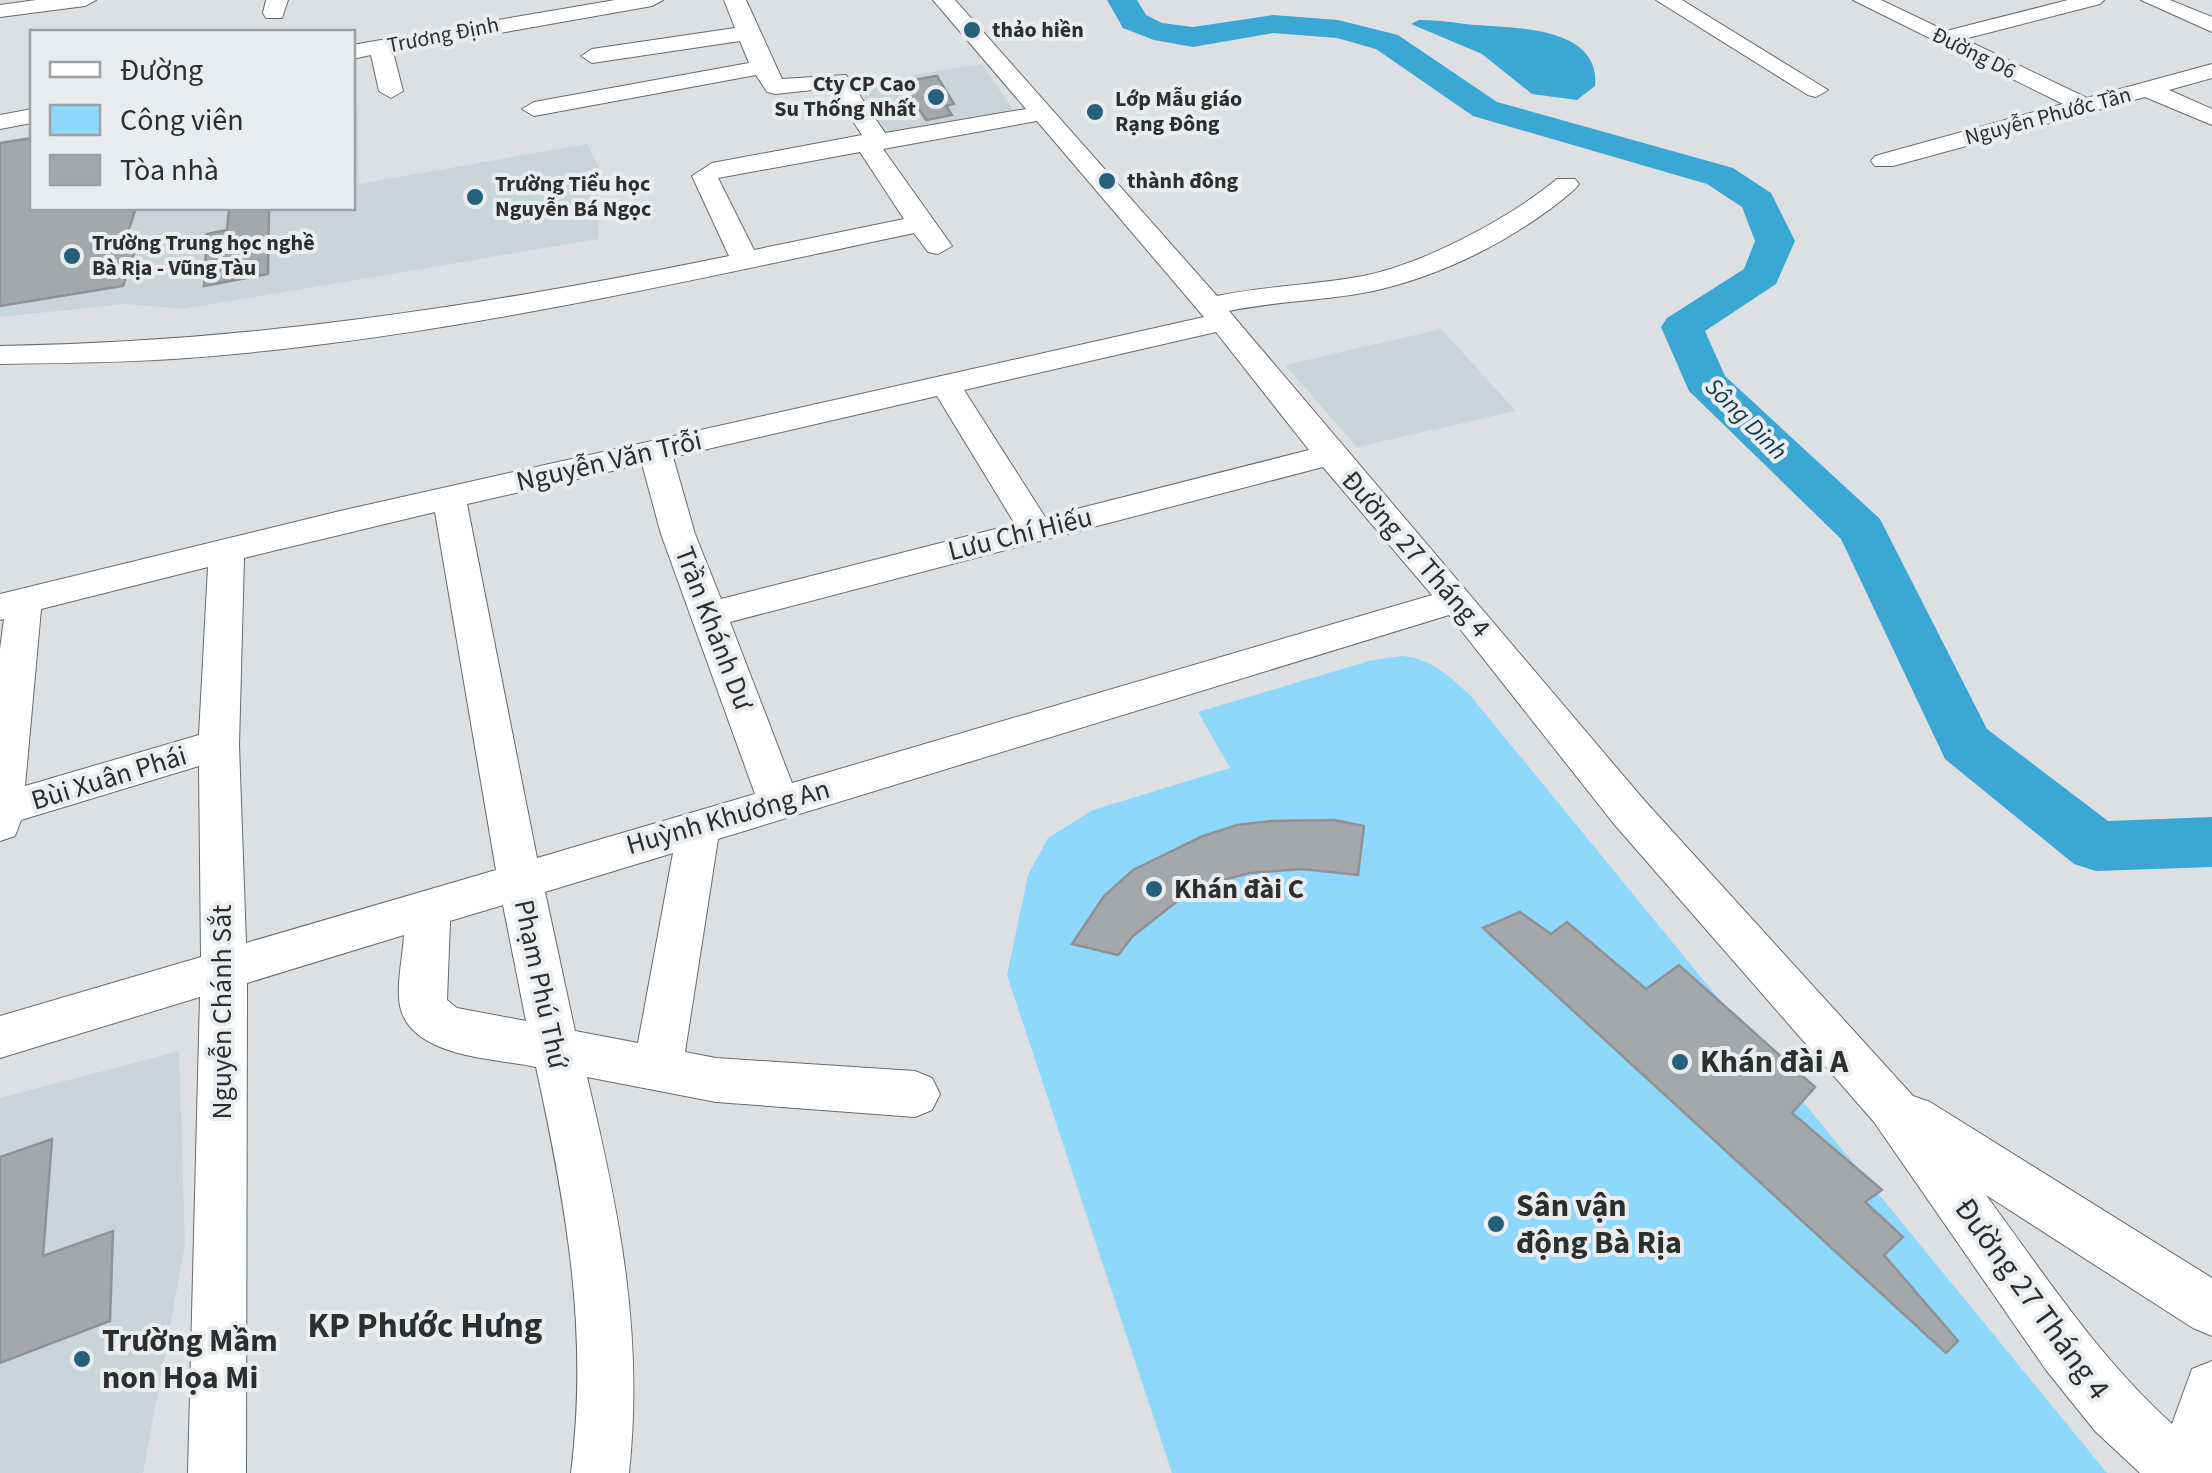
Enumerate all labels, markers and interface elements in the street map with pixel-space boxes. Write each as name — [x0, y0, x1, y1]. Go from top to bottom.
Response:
street label: Trương Định — [384, 8, 502, 62]
place label: thảo hiền — [992, 14, 1084, 46]
marker: thảo hiền — [961, 19, 983, 41]
street label: Đường D6 — [1927, 19, 2021, 87]
legend — [30, 30, 355, 210]
text: Đường — [120, 49, 203, 92]
place label: Cty CP Cao Su Thống Nhất — [774, 68, 917, 125]
street label: Nguyễn Phước Tần — [1961, 78, 2135, 154]
place label: Lớp Mẫu giáo Rạng Đông — [1115, 83, 1242, 140]
marker: Cty CP Cao Su Thống Nhất — [925, 86, 947, 108]
text: Công viên — [120, 99, 244, 142]
marker: Lớp Mẫu giáo Rạng Đông — [1084, 101, 1106, 123]
text: Tòa nhà — [120, 149, 219, 192]
place label: thành đông — [1127, 165, 1239, 197]
place label: Trường Tiểu học Nguyễn Bá Ngọc — [495, 168, 651, 225]
marker: thành đông — [1096, 170, 1118, 192]
marker: Trường Tiểu học Nguyễn Bá Ngọc — [464, 186, 486, 208]
place label: Trường Trung học nghề Bà Rịa - Vũng Tàu — [92, 227, 315, 284]
marker: Trường Trung học nghề Bà Rịa - Vũng Tàu — [61, 245, 83, 267]
water label: Sông Dinh — [1697, 370, 1795, 468]
street label: Nguyễn Văn Trỗi — [512, 420, 706, 502]
street label: Đường 27 Tháng 4 — [1332, 462, 1500, 646]
street label: Lưu Chí Hiếu — [944, 497, 1096, 571]
street label: Trần Khánh Dư — [665, 541, 764, 716]
street label: Bùi Xuân Phái — [26, 735, 192, 821]
street label: Huỳnh Khương An — [621, 769, 835, 865]
place label: Khán đài C — [1174, 869, 1304, 909]
marker: Khán đài C — [1143, 878, 1165, 900]
street label: Phạm Phú Thứ — [504, 896, 579, 1073]
street label: Nguyễn Chánh Sắt — [202, 904, 242, 1119]
place label: Khán đài A — [1700, 1039, 1849, 1085]
marker: Khán đài A — [1669, 1051, 1691, 1073]
place label: Sân vận động Bà Rịa — [1516, 1183, 1682, 1266]
street label: Đường 27 Tháng 4 — [1943, 1188, 2121, 1410]
marker: Sân vận động Bà Rịa — [1485, 1213, 1507, 1235]
district label: KP Phước Hưng — [307, 1301, 543, 1351]
place label: Trường Mầm non Họa Mi — [102, 1318, 278, 1401]
marker: Trường Mầm non Họa Mi — [71, 1348, 93, 1370]

